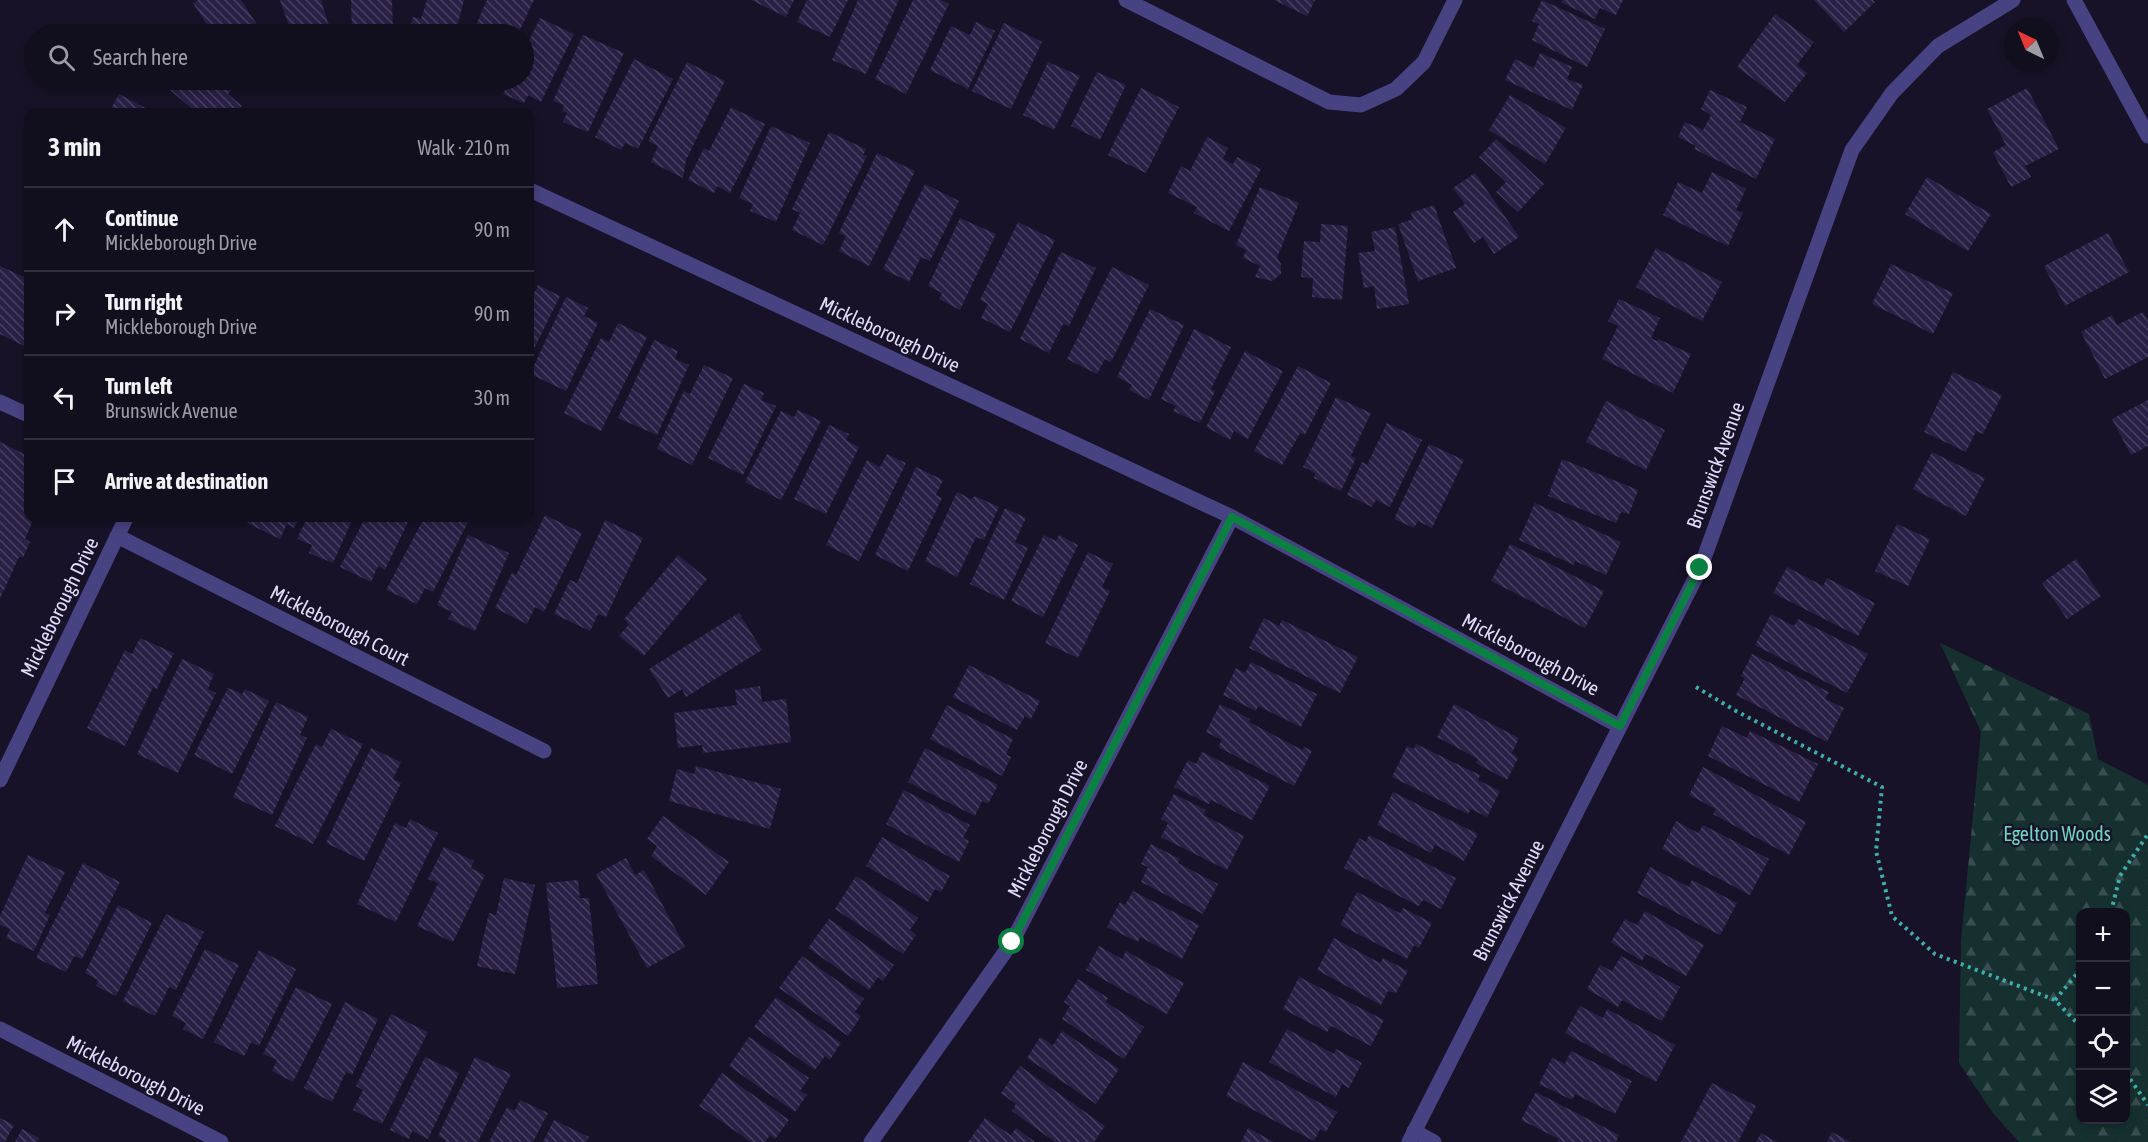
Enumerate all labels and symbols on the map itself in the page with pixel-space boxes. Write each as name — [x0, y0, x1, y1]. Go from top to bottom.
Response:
north arrow — [2004, 18, 2058, 72]
street label: Mickleborough Drive — [816, 291, 964, 377]
street label: Brunswick Avenue — [1682, 399, 1748, 531]
street label: Mickleborough Drive — [15, 534, 103, 680]
route end — [1686, 554, 1712, 580]
street label: Mickleborough Court — [267, 580, 413, 670]
street label: Mickleborough Drive — [1458, 608, 1604, 700]
street label: Mickleborough Drive — [1002, 755, 1092, 901]
park label: Egelton Woods — [2003, 822, 2111, 845]
street label: Brunswick Avenue — [1468, 836, 1548, 964]
route start — [998, 928, 1024, 954]
street label: Mickleborough Drive — [63, 1030, 209, 1120]

